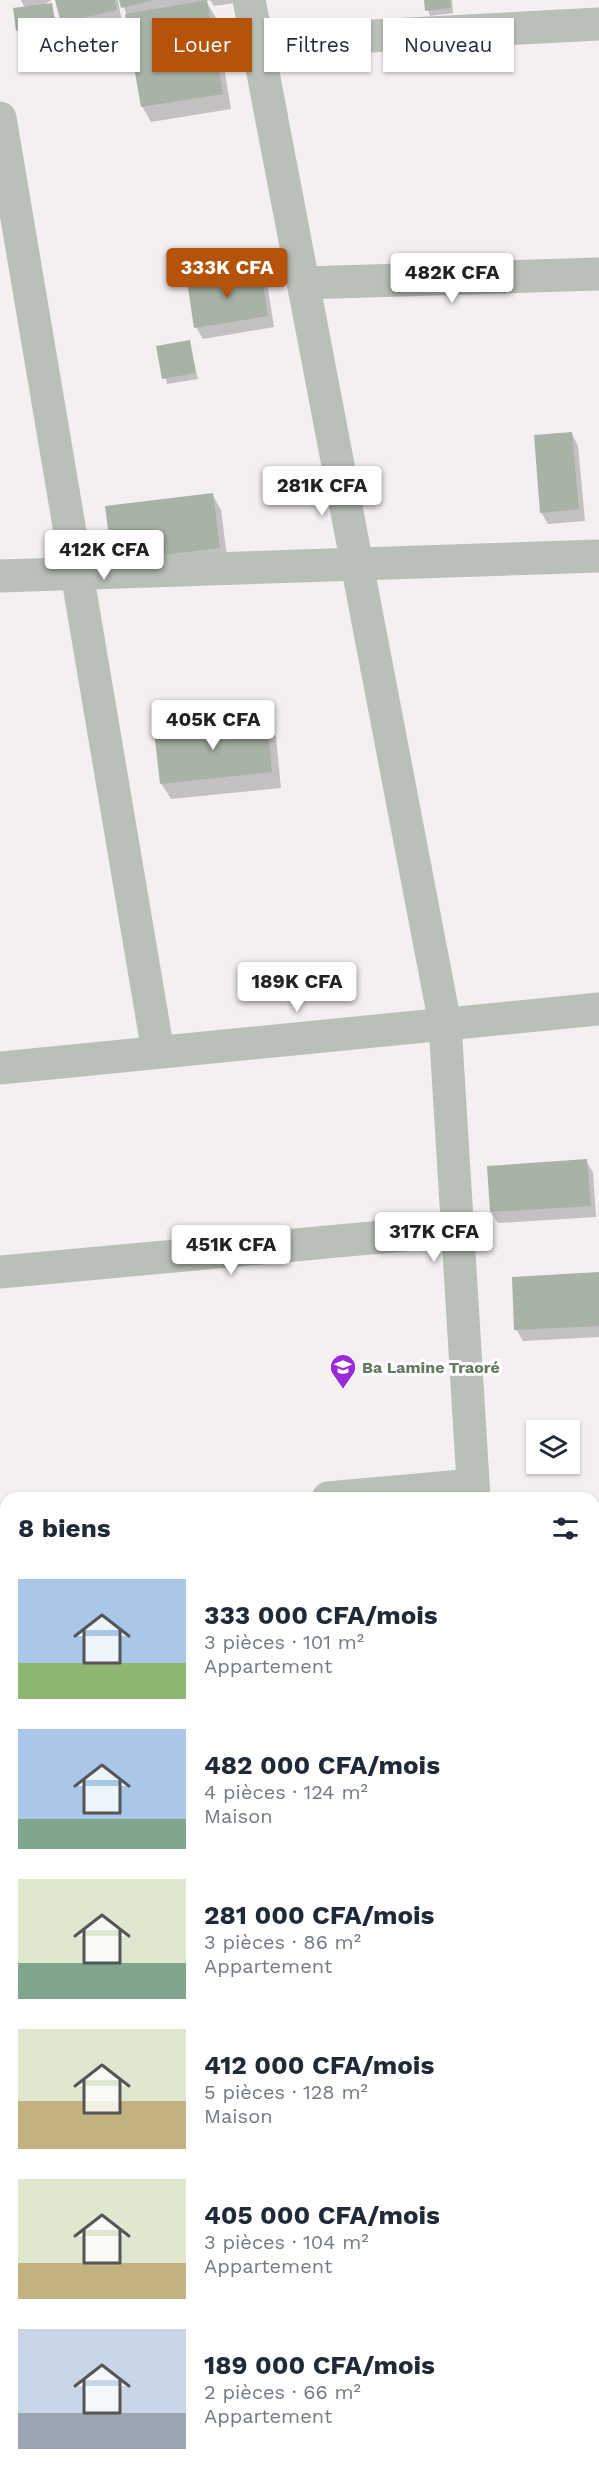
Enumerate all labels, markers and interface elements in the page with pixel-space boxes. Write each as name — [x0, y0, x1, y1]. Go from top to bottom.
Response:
chip: Acheter — [18, 18, 140, 72]
chip: Louer — [152, 18, 252, 72]
chip: Filtres — [264, 18, 371, 72]
chip: Nouveau — [383, 18, 514, 72]
pin: 333K CFA — [165, 248, 289, 299]
pin: 482K CFA — [390, 253, 514, 304]
text: 333K CFA — [180, 255, 274, 279]
text: 482K CFA — [405, 260, 499, 284]
pin: 281K CFA — [260, 466, 384, 517]
text: 281K CFA — [277, 473, 367, 497]
pin: 412K CFA — [42, 530, 166, 581]
text: 412K CFA — [59, 537, 149, 561]
pin: 405K CFA — [151, 700, 275, 751]
text: 405K CFA — [166, 707, 260, 731]
pin: 189K CFA — [235, 962, 359, 1013]
text: 189K CFA — [251, 969, 343, 993]
pin: 317K CFA — [372, 1212, 496, 1263]
text: 317K CFA — [389, 1219, 479, 1243]
pin: 451K CFA — [169, 1225, 293, 1276]
text: 451K CFA — [186, 1232, 276, 1256]
school or university icon: Ba Lamine Traoré — [328, 1352, 358, 1390]
place label: Ba Lamine Traoré — [362, 1358, 500, 1377]
map controls — [526, 1420, 580, 1474]
button: layers — [526, 1420, 580, 1474]
icon: filters — [549, 1512, 582, 1545]
text: 8 biens — [18, 1513, 111, 1543]
text: 333 000 CFA/mois — [204, 1600, 438, 1630]
icon: home — [66, 1603, 138, 1675]
text: 3 pièces · 101 m² — [204, 1630, 364, 1654]
text: Appartement — [204, 1654, 332, 1678]
text: 482 000 CFA/mois — [204, 1750, 440, 1780]
icon: home — [66, 1753, 138, 1825]
text: 4 pièces · 124 m² — [204, 1780, 368, 1804]
text: Maison — [204, 1804, 273, 1828]
text: 281 000 CFA/mois — [204, 1900, 434, 1930]
icon: home — [66, 1903, 138, 1975]
text: 3 pièces · 86 m² — [204, 1930, 361, 1954]
text: Appartement — [204, 1954, 332, 1978]
text: 412 000 CFA/mois — [204, 2050, 434, 2080]
icon: home — [66, 2053, 138, 2125]
text: 5 pièces · 128 m² — [204, 2080, 368, 2104]
text: Maison — [204, 2104, 273, 2128]
text: 405 000 CFA/mois — [204, 2200, 440, 2230]
icon: home — [66, 2203, 138, 2275]
text: 3 pièces · 104 m² — [204, 2230, 369, 2254]
text: Appartement — [204, 2254, 332, 2278]
text: 189 000 CFA/mois — [204, 2350, 435, 2380]
icon: home — [66, 2353, 138, 2425]
text: 2 pièces · 66 m² — [204, 2380, 361, 2404]
text: Appartement — [204, 2404, 332, 2428]

